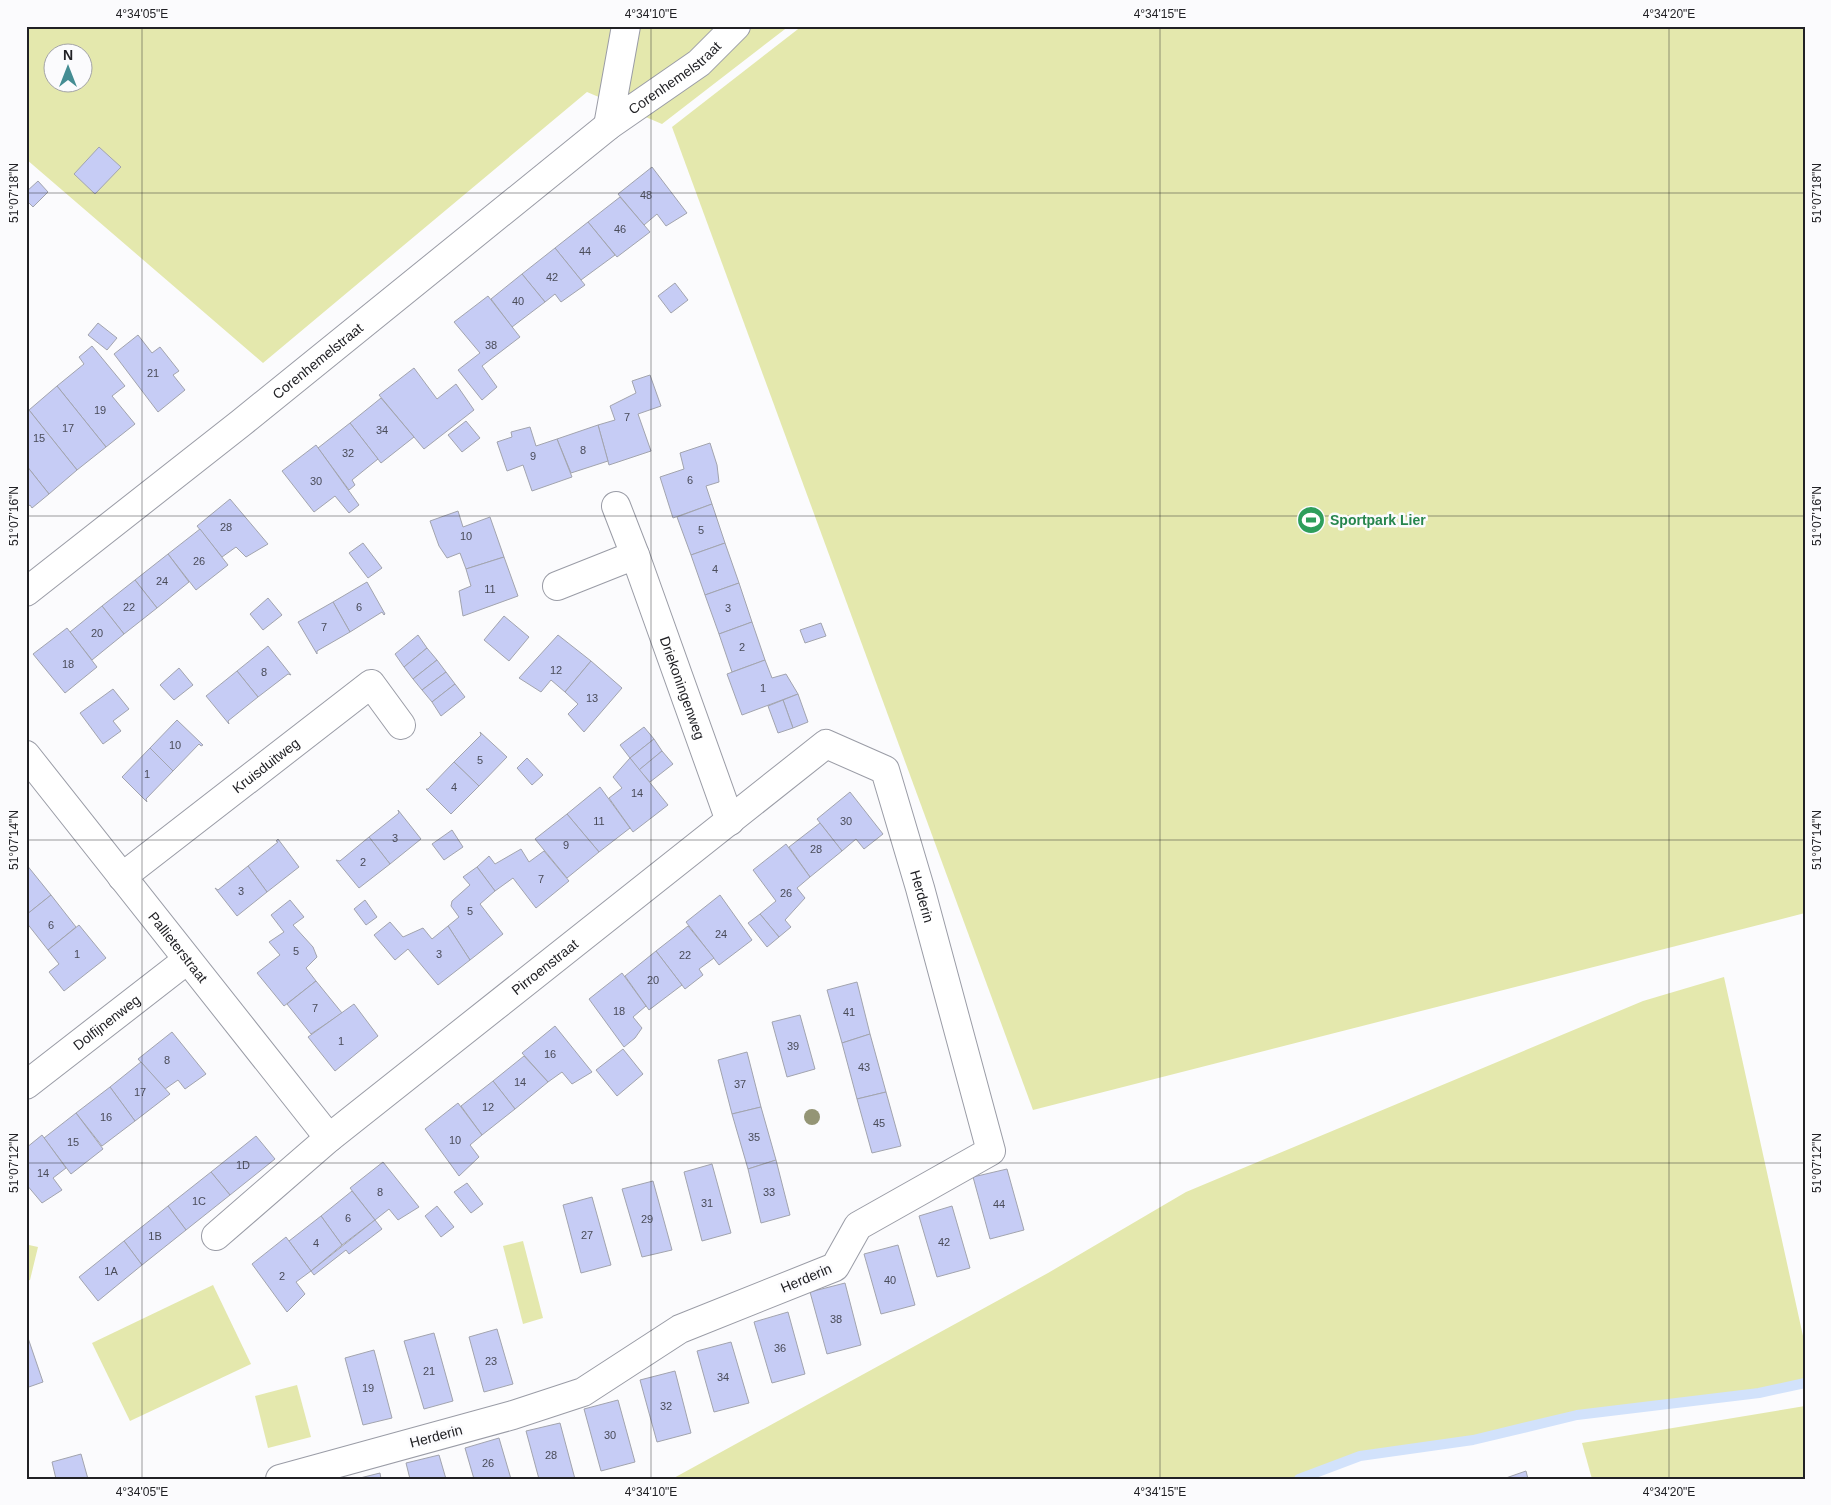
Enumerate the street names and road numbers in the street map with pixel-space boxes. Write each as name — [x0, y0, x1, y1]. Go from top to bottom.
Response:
street label: Corenhemelstraat — [625, 38, 724, 117]
street label: Corenhemelstraat — [269, 320, 366, 402]
street label: Driekoningenweg — [657, 634, 708, 742]
street label: Kruisduitweg — [229, 735, 302, 796]
street label: Herderin — [907, 868, 937, 924]
street label: Pallieterstraat — [145, 909, 211, 986]
street label: Pirroenstraat — [508, 936, 581, 998]
street label: Dolfijnenweg — [70, 992, 143, 1053]
street label: Herderin — [778, 1260, 834, 1296]
street label: Herderin — [408, 1421, 464, 1451]

